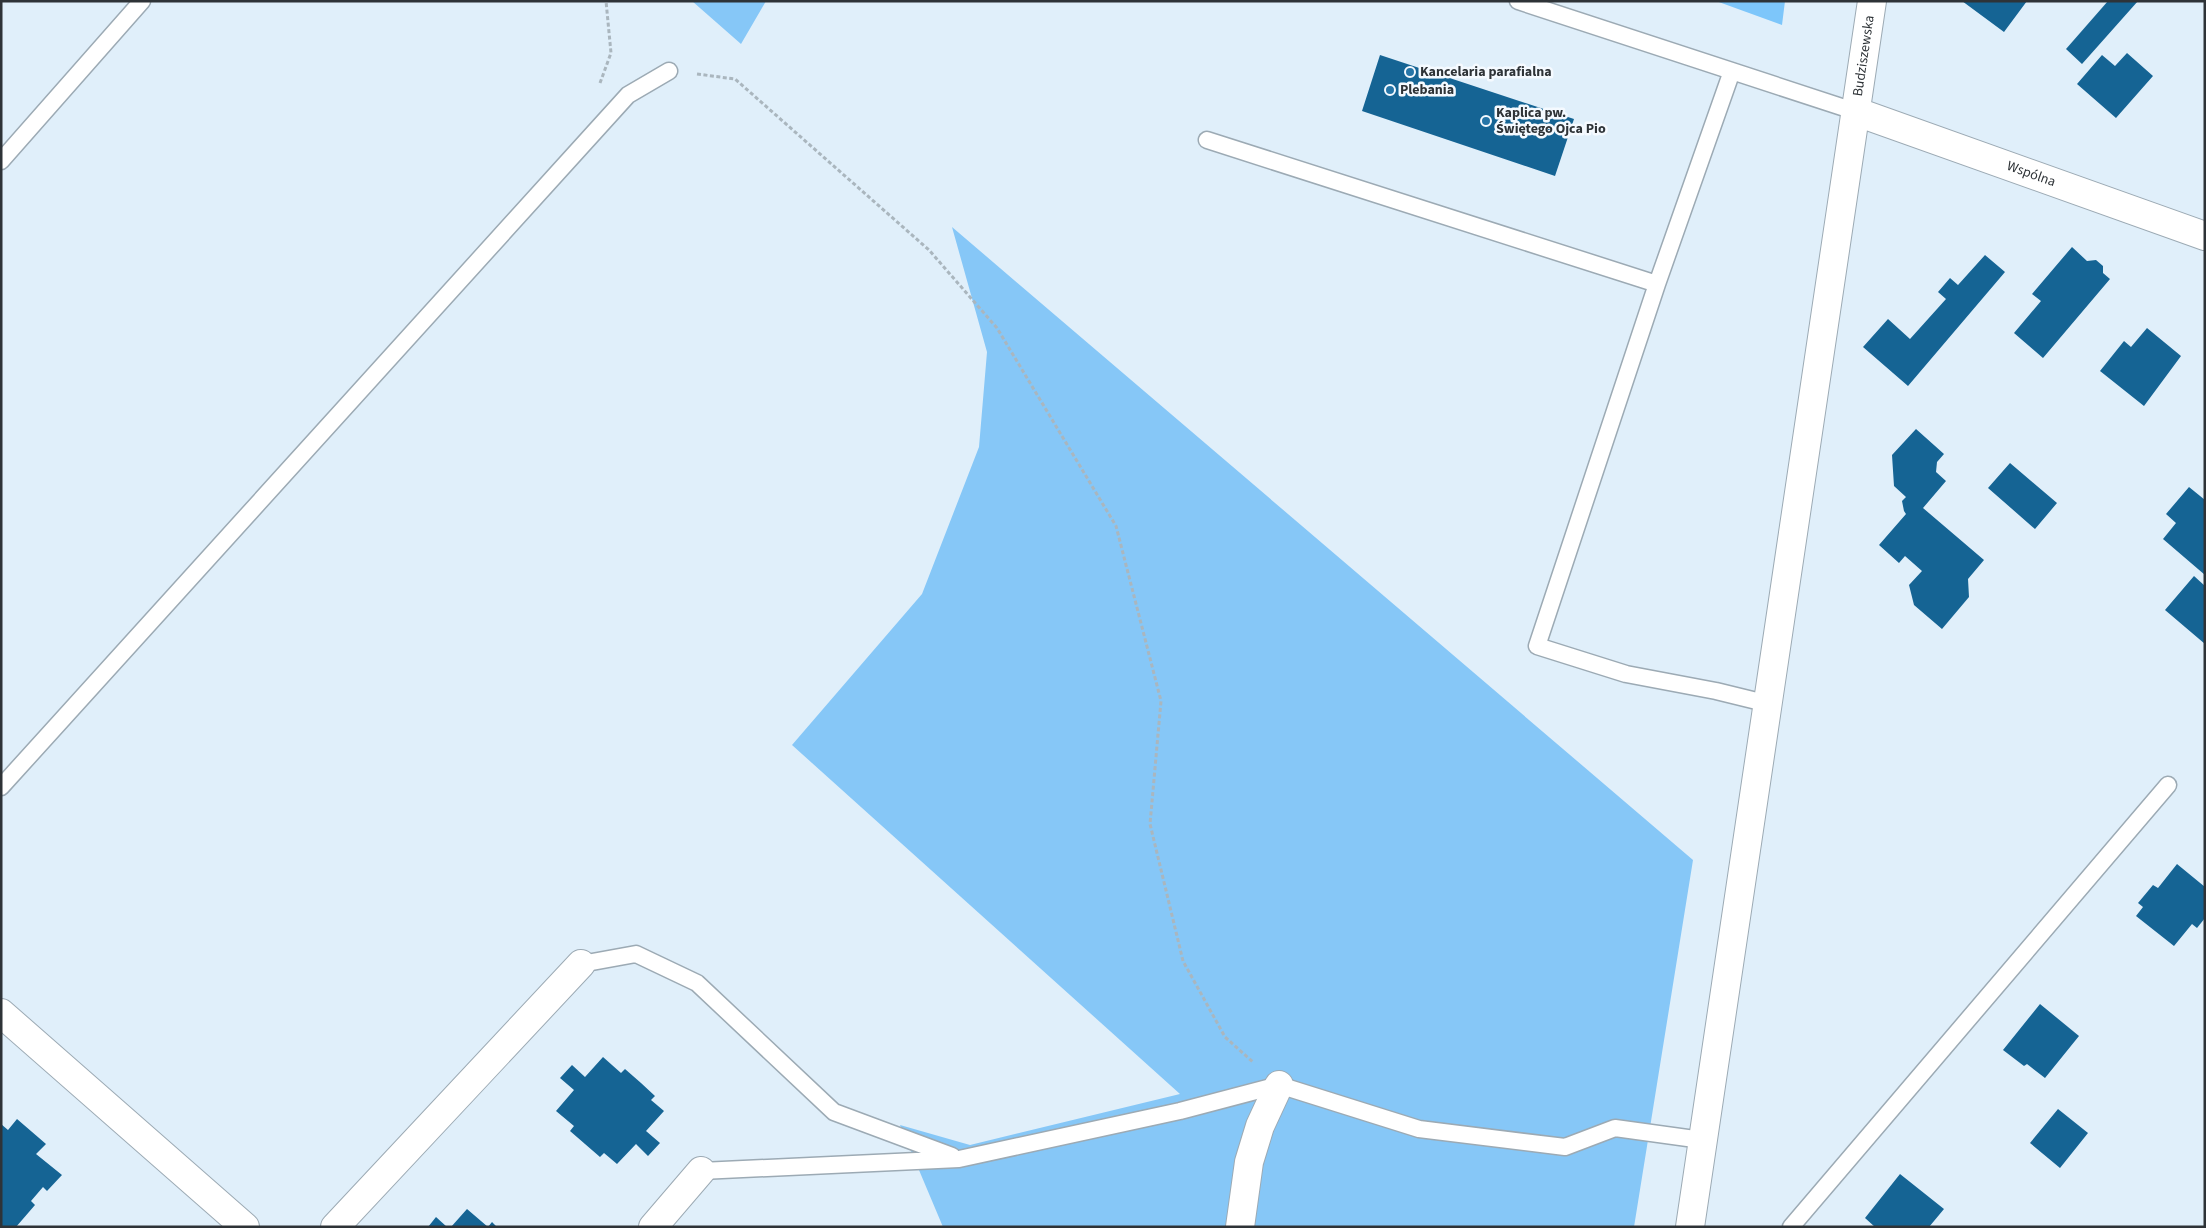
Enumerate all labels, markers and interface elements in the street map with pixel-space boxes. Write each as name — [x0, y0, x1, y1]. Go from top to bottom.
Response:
street label: Budziszewska — [1848, 14, 1880, 98]
place label: Kancelaria parafialna — [1420, 62, 1552, 82]
marker: Kancelaria parafialna — [1404, 66, 1416, 78]
place label: Plebania — [1400, 80, 1454, 100]
marker: Plebania — [1384, 84, 1396, 96]
place label: Kaplica pw. Świętego Ojca Pio — [1496, 103, 1606, 139]
marker: Kaplica pw. Świętego Ojca Pio — [1480, 115, 1492, 127]
street label: Wspólna — [2004, 156, 2058, 192]

